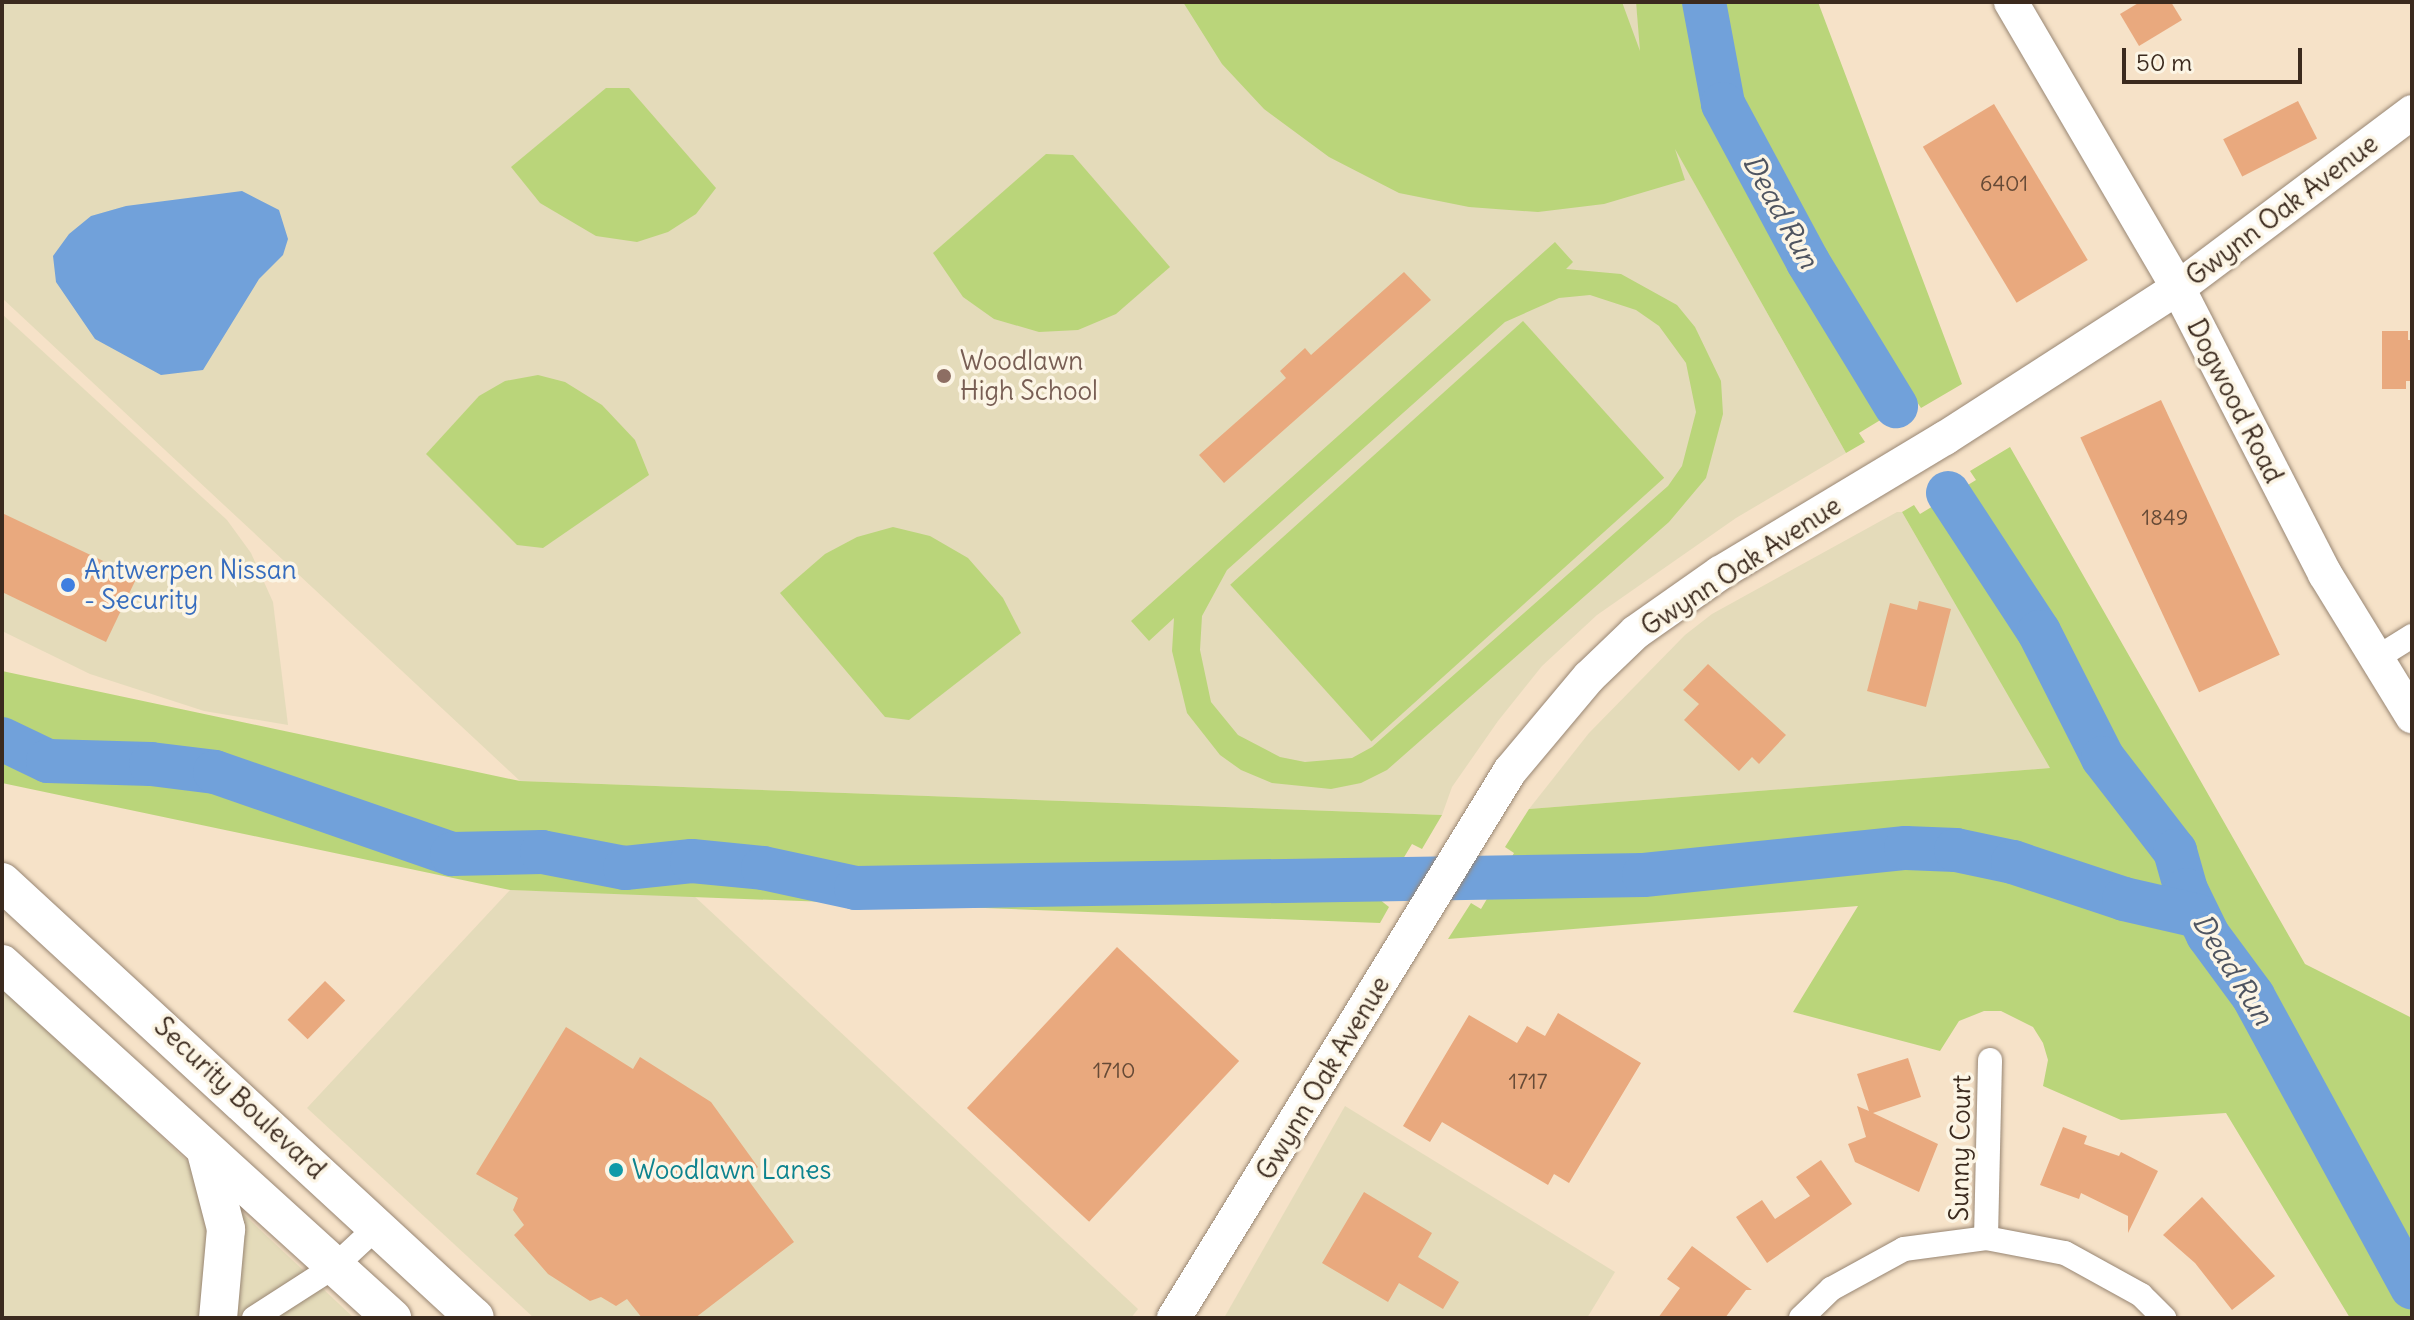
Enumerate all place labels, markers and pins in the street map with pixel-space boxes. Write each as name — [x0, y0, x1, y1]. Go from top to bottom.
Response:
place label: Woodlawn High School — [960, 345, 1098, 406]
marker: Woodlawn High School — [935, 367, 953, 385]
place label: Antwerpen Nissan - Security — [84, 554, 297, 616]
marker: Antwerpen Nissan - Security — [59, 576, 77, 594]
place label: Woodlawn Lanes — [632, 1154, 831, 1186]
marker: Woodlawn Lanes — [607, 1161, 625, 1179]

